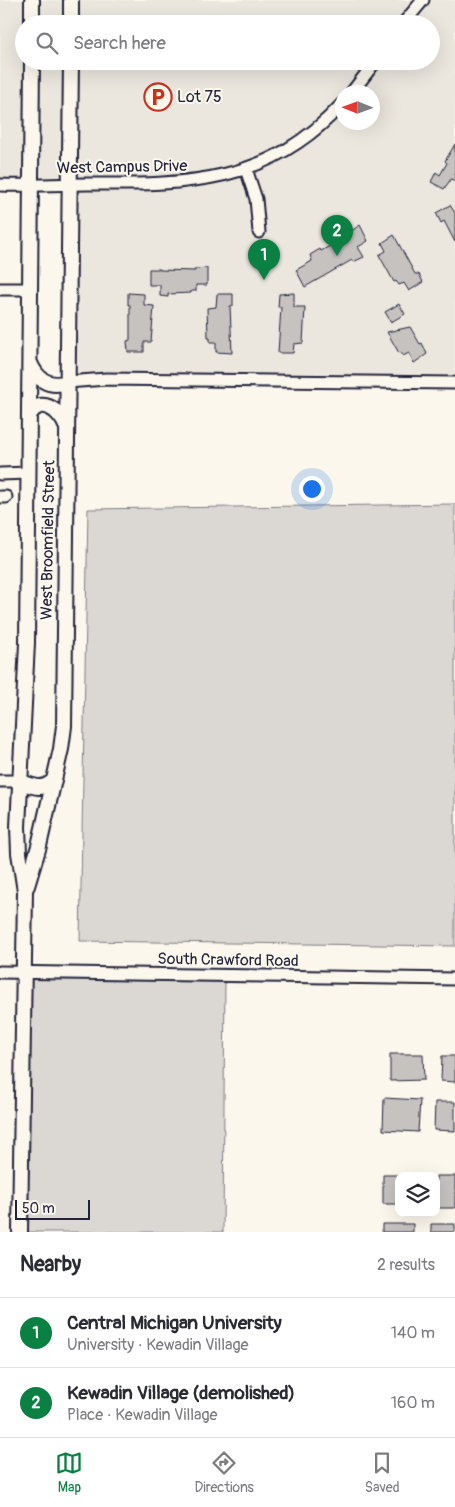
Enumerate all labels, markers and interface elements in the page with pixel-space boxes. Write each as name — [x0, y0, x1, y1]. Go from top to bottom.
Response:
search box — [15, 15, 440, 70]
icon: search — [33, 29, 61, 57]
text: Search here — [73, 31, 166, 55]
parking icon: Lot 75 — [143, 82, 173, 112]
north arrow — [335, 85, 380, 130]
place label: Lot 75 — [177, 87, 222, 107]
street label: West Campus Drive — [57, 156, 188, 178]
pin: 2 — [321, 215, 353, 256]
pin: 1 — [248, 239, 280, 280]
street label: West Broomfield Street — [37, 459, 59, 620]
your location — [299, 476, 325, 502]
street label: South Crawford Road — [157, 949, 299, 971]
map controls — [395, 1172, 440, 1217]
button: layers — [395, 1172, 440, 1217]
scale bar — [15, 1197, 90, 1220]
text: 50 m — [22, 1200, 55, 1217]
text: Nearby — [20, 1251, 81, 1278]
text: 2 results — [377, 1255, 435, 1275]
text: Central Michigan University — [67, 1311, 282, 1335]
text: 1 — [33, 1323, 39, 1343]
text: 140 m — [391, 1323, 435, 1343]
text: University · Kewadin Village — [67, 1335, 248, 1355]
text: Kewadin Village (demolished) — [67, 1381, 295, 1405]
text: 2 — [32, 1393, 40, 1413]
text: 160 m — [391, 1393, 435, 1413]
text: Place · Kewadin Village — [67, 1405, 217, 1425]
tab: Map — [55, 1449, 83, 1496]
tab: Directions — [194, 1449, 254, 1496]
tab: Saved — [365, 1449, 400, 1496]

